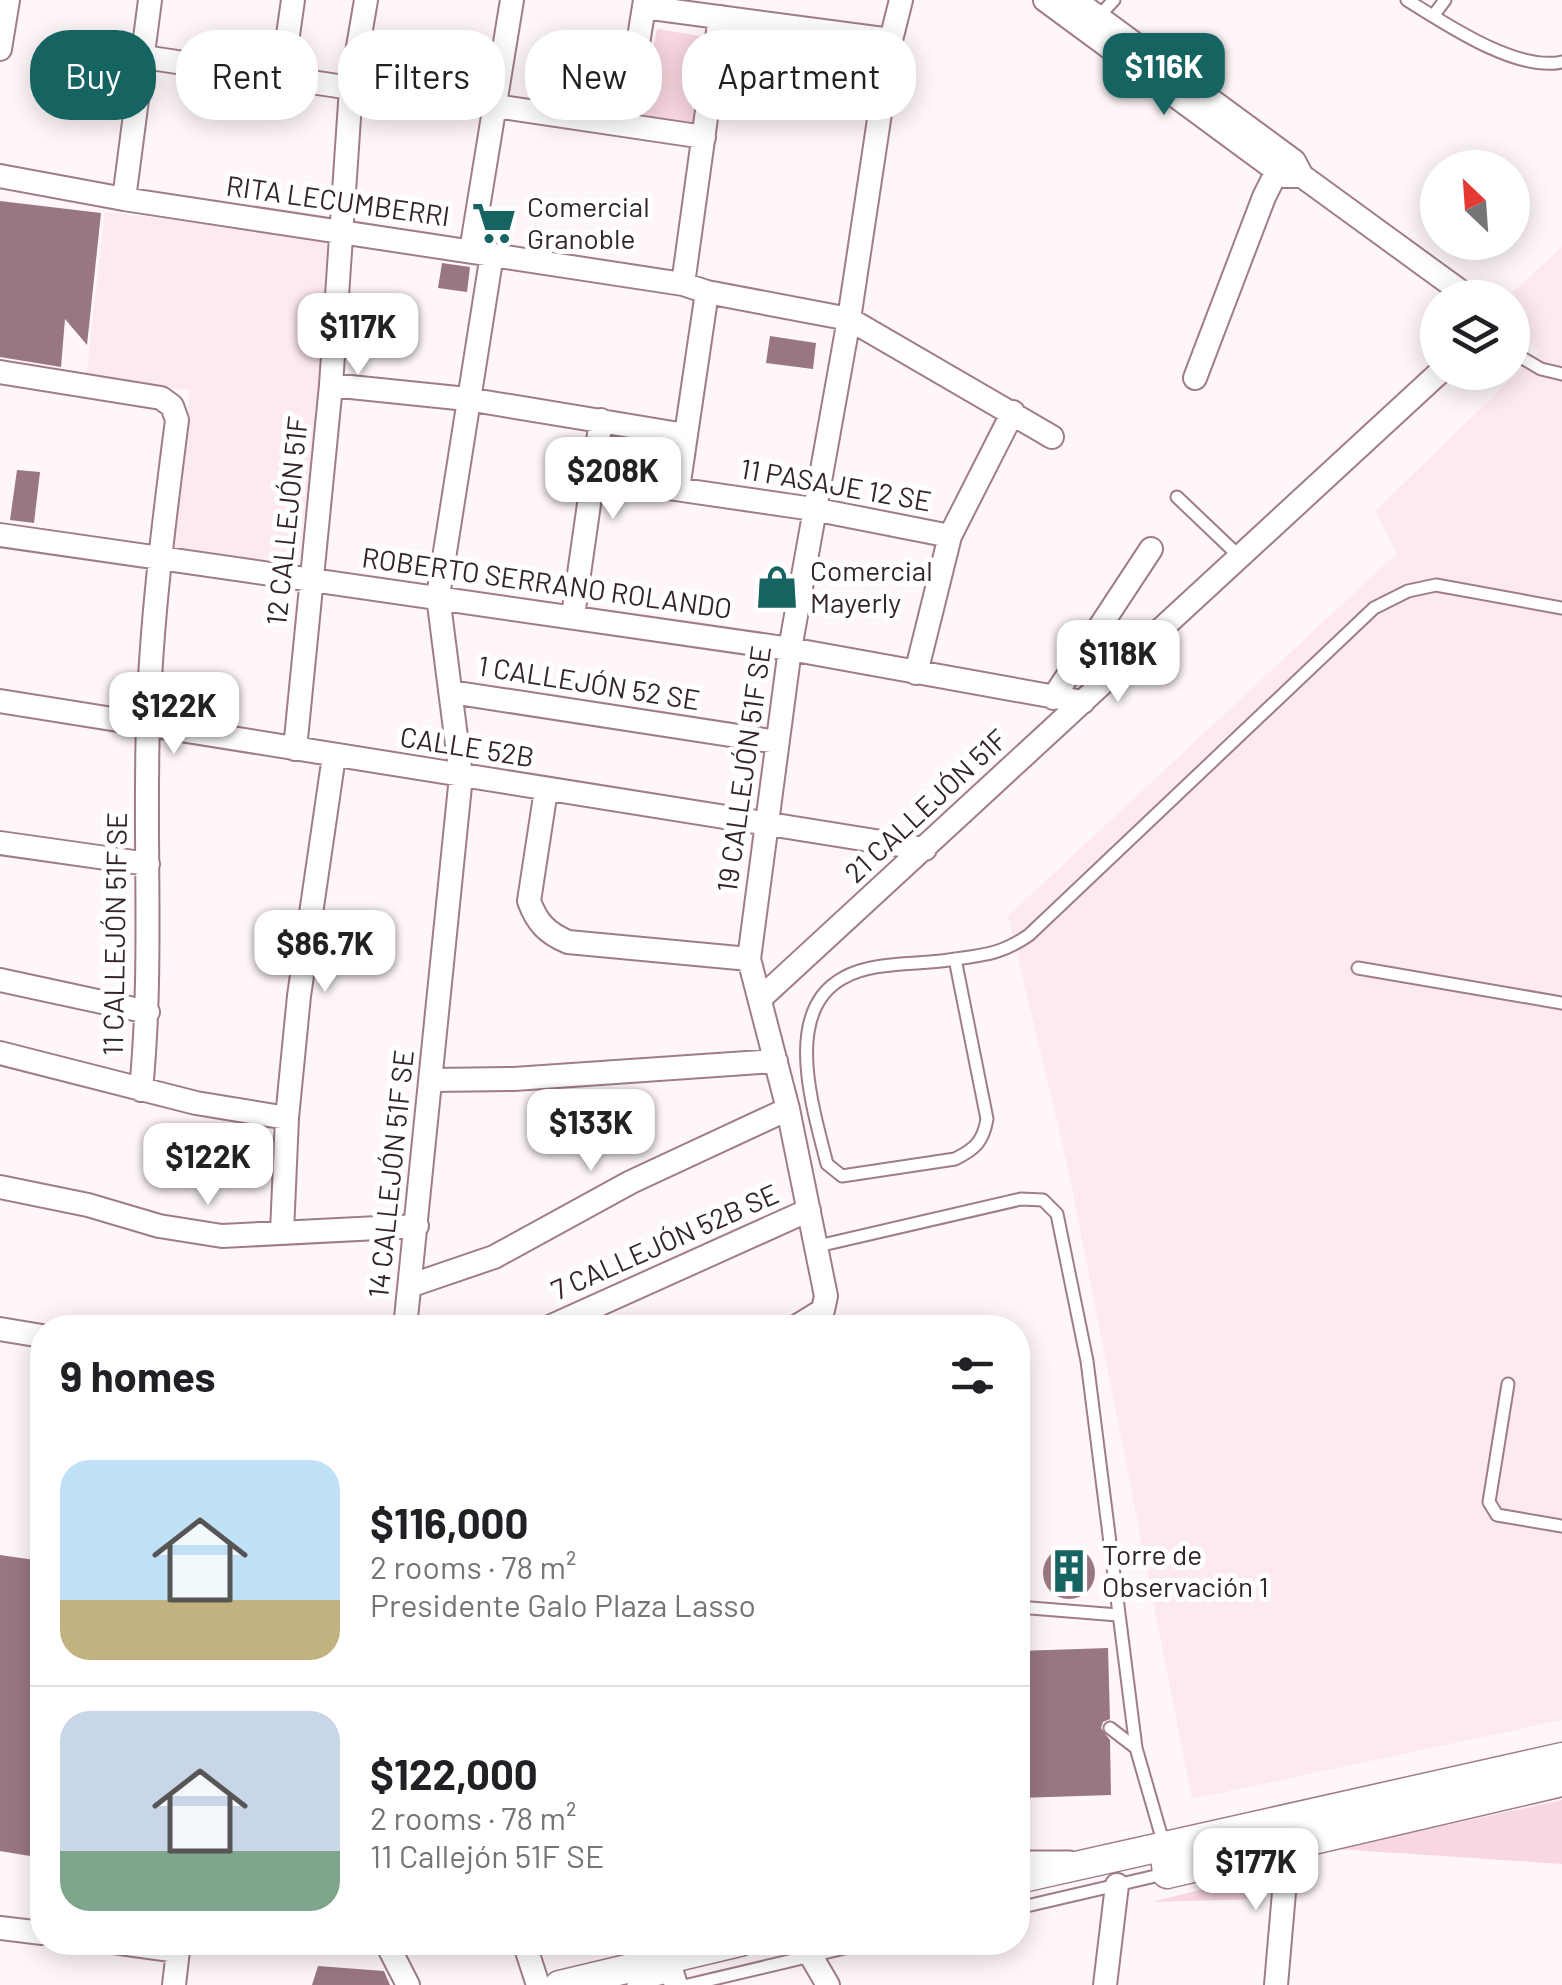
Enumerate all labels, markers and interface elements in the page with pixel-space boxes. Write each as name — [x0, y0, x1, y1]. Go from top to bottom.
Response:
chip: Buy — [30, 30, 156, 120]
chip: Rent — [176, 30, 318, 120]
chip: Filters — [338, 30, 505, 120]
chip: New — [525, 30, 662, 120]
chip: Apartment — [682, 30, 916, 120]
pin: $116K — [1094, 33, 1234, 118]
text: $116K — [1125, 46, 1203, 84]
north arrow — [1420, 150, 1530, 260]
map controls — [1420, 150, 1530, 390]
street label: RITA LECUMBERRI — [224, 167, 452, 233]
place label: Comercial Granoble — [527, 189, 650, 255]
supermarket icon: Comercial Granoble — [470, 199, 518, 247]
button: layers — [1420, 280, 1530, 390]
pin: $117K — [288, 293, 428, 378]
text: $117K — [319, 306, 397, 344]
street label: 12 CALLEJÓN 51F — [258, 415, 314, 627]
pin: $208K — [543, 437, 683, 522]
text: $208K — [567, 450, 659, 488]
street label: 11 PASAJE 12 SE — [738, 450, 934, 518]
street label: ROBERTO SERRANO ROLANDO — [360, 539, 734, 625]
place label: Comercial Mayerly — [810, 553, 933, 619]
shop icon: Comercial Mayerly — [753, 563, 801, 611]
pin: $118K — [1048, 620, 1188, 705]
text: $118K — [1079, 633, 1157, 671]
street label: 19 CALLEJÓN 51F SE — [709, 643, 777, 894]
street label: 1 CALLEJÓN 52 SE — [476, 648, 702, 716]
pin: $122K — [104, 672, 244, 757]
text: $122K — [131, 685, 217, 723]
street label: CALLE 52B — [398, 719, 537, 773]
street label: 21 CALLEJÓN 51F — [837, 721, 1014, 889]
street label: 11 CALLEJÓN 51F SE — [95, 812, 133, 1056]
pin: $86.7K — [244, 910, 406, 995]
text: $86.7K — [276, 923, 374, 961]
street label: 14 CALLEJÓN 51F SE — [360, 1048, 420, 1300]
pin: $133K — [521, 1089, 661, 1174]
text: $133K — [549, 1102, 633, 1140]
pin: $122K — [138, 1123, 278, 1208]
text: $122K — [165, 1136, 251, 1174]
street label: 7 CALLEJÓN 52B SE — [546, 1176, 783, 1306]
icon: filters — [945, 1348, 1000, 1403]
text: 9 homes — [60, 1350, 216, 1400]
text: $116,000 — [370, 1497, 528, 1547]
icon: home — [140, 1500, 260, 1620]
place label: Torre de Observación 1 — [1102, 1537, 1269, 1603]
text: 2 rooms · 78 m² — [370, 1547, 576, 1585]
building icon: Torre de Observación 1 — [1045, 1547, 1093, 1595]
text: Presidente Galo Plaza Lasso — [370, 1585, 756, 1623]
text: $122,000 — [370, 1748, 538, 1798]
icon: home — [140, 1751, 260, 1871]
text: 2 rooms · 78 m² — [370, 1798, 576, 1836]
pin: $177K — [1186, 1828, 1326, 1913]
text: 11 Callejón 51F SE — [370, 1836, 604, 1874]
text: $177K — [1215, 1841, 1297, 1879]

